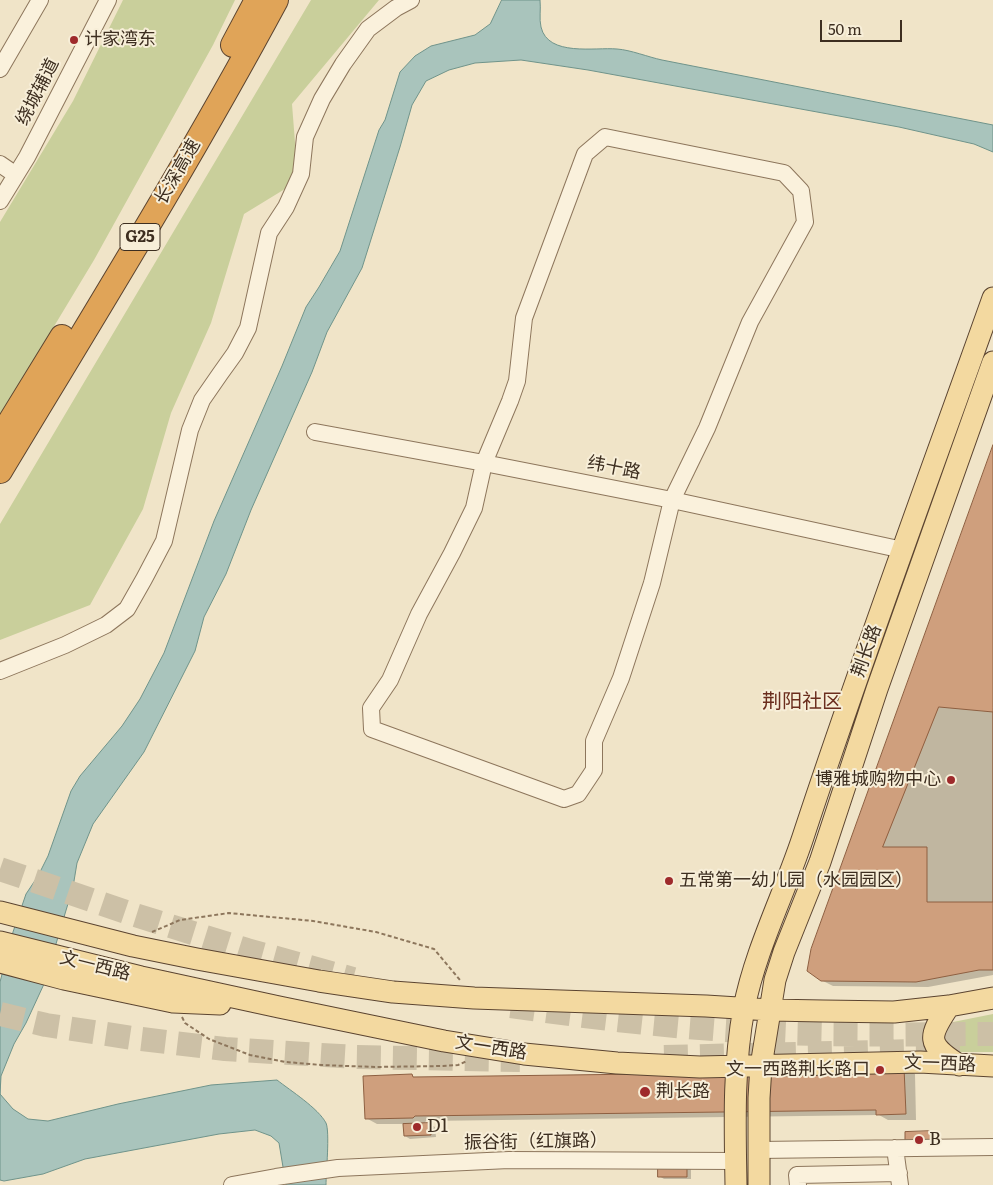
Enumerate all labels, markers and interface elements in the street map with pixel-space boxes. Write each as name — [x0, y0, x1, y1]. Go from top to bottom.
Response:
scale bar — [823, 10, 906, 42]
text: 50 m — [828, 17, 862, 40]
place label: 计家湾东 — [84, 29, 156, 51]
marker: 计家湾东 — [68, 34, 80, 46]
street label: 绕城辅道 — [12, 55, 64, 129]
street label: 长深高速 — [151, 135, 205, 209]
road number: G25 — [120, 223, 160, 250]
street label: 纬十路 — [585, 452, 643, 484]
street label: 荆长路 — [848, 622, 886, 680]
district label: 荆阳社区 — [762, 690, 842, 714]
place label: 博雅城购物中心 — [815, 769, 941, 791]
marker: 博雅城购物中心 — [945, 774, 957, 786]
place label: 五常第一幼儿园（水园园区） — [679, 870, 913, 892]
marker: 五常第一幼儿园（水园园区） — [663, 875, 675, 887]
street label: 文一西路 — [57, 947, 133, 985]
street label: 文一西路 — [454, 1032, 528, 1064]
street label: 文一西路 — [904, 1052, 976, 1076]
place label: 文一西路荆长路口 — [726, 1059, 870, 1081]
marker: 文一西路荆长路口 — [874, 1064, 886, 1076]
place label: 荆长路 — [656, 1081, 710, 1103]
marker: 荆长路 — [638, 1085, 652, 1099]
place label: D1 — [427, 1116, 448, 1138]
marker: D1 — [411, 1121, 423, 1133]
place label: B — [929, 1129, 941, 1151]
street label: 振谷街（红旗路） — [464, 1130, 608, 1154]
marker: B — [913, 1134, 925, 1146]

